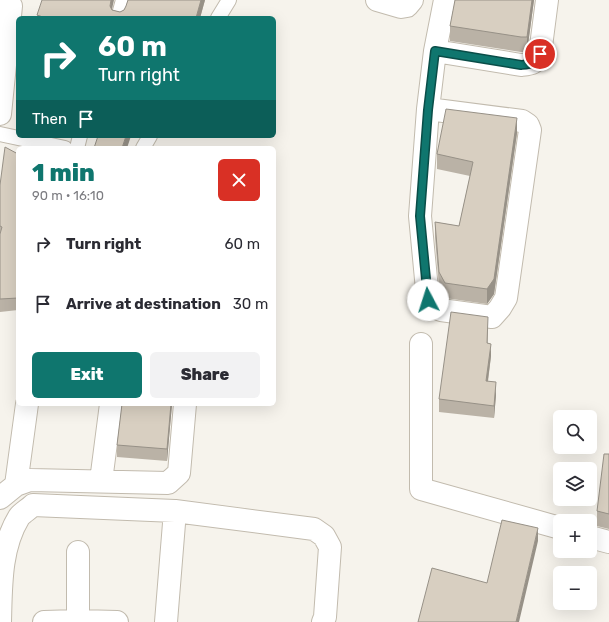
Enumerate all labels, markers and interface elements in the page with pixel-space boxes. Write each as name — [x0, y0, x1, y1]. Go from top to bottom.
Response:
text: 60 m — [98, 30, 167, 63]
icon: right — [32, 32, 84, 84]
pin — [523, 37, 557, 71]
icon: arrive — [529, 43, 551, 65]
text: Turn right — [98, 64, 180, 86]
icon: arrive — [75, 108, 97, 130]
text: Then — [32, 110, 67, 128]
text: 1 min — [32, 159, 95, 187]
button: close — [218, 159, 260, 201]
text: 90 m · 16:10 — [32, 188, 104, 203]
icon: right — [32, 233, 54, 255]
text: Turn right — [66, 235, 141, 253]
text: 60 m — [224, 235, 260, 253]
position arrow — [407, 279, 449, 321]
icon: arrive — [32, 293, 54, 315]
text: Arrive at destination — [66, 295, 221, 313]
text: 30 m — [233, 295, 268, 313]
button: Exit — [32, 352, 142, 398]
button: Share — [150, 352, 260, 398]
map controls — [553, 410, 597, 610]
button: search — [553, 410, 597, 454]
button: layers — [553, 462, 597, 506]
button: + — [553, 514, 597, 558]
button: − — [553, 566, 597, 610]

